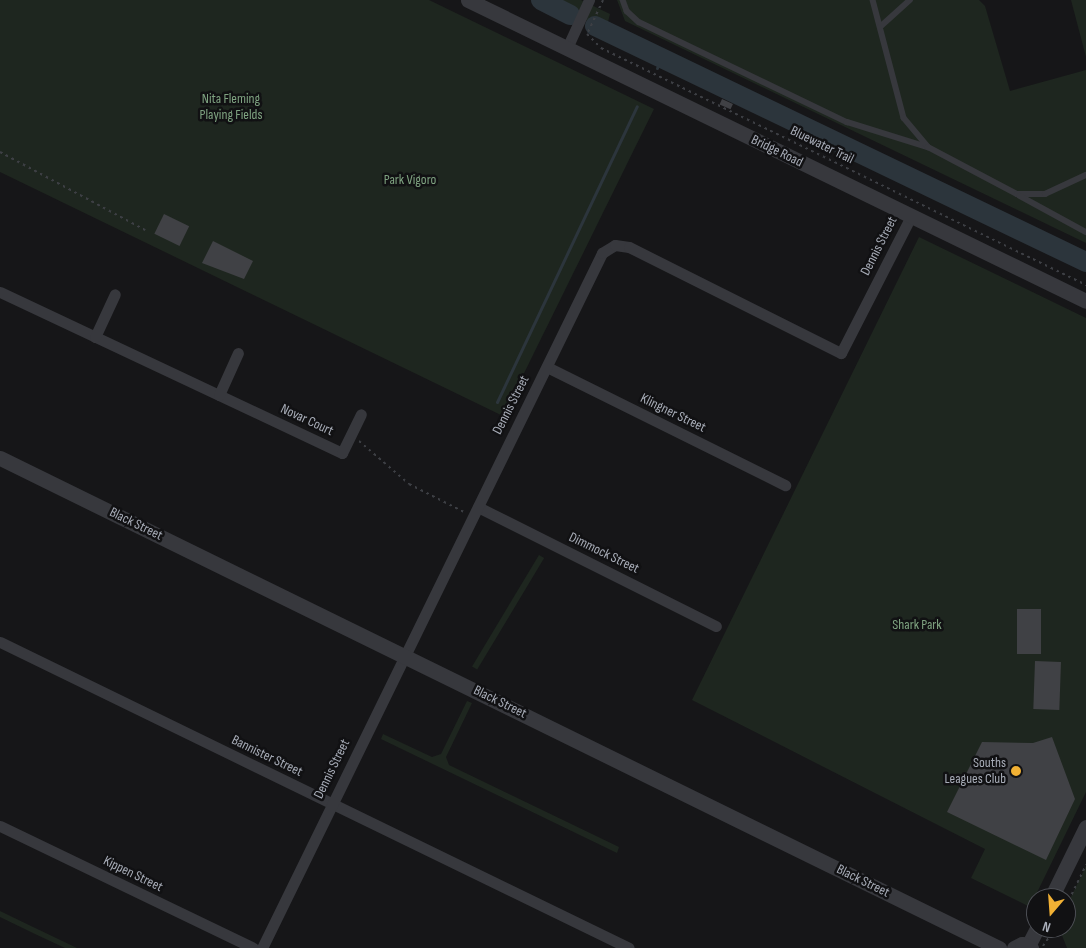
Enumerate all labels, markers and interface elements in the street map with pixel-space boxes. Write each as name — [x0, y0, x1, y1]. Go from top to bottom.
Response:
park label: Nita Fleming Playing Fields — [200, 91, 262, 124]
street label: Bluewater Trail — [788, 122, 856, 168]
street label: Bridge Road — [748, 131, 806, 171]
park label: Park Vigoro — [384, 172, 436, 188]
street label: Dennis Street — [857, 214, 901, 278]
street label: Dennis Street — [489, 373, 533, 437]
street label: Klingner Street — [637, 390, 709, 436]
street label: Novar Court — [278, 400, 336, 440]
street label: Black Street — [107, 504, 165, 544]
street label: Dimmock Street — [566, 529, 642, 577]
park label: Shark Park — [892, 617, 942, 633]
street label: Black Street — [471, 682, 529, 722]
street label: Bannister Street — [229, 732, 305, 780]
street label: Dennis Street — [310, 737, 354, 801]
place label: Souths Leagues Club — [945, 755, 1006, 788]
marker: Souths Leagues Club — [1010, 765, 1022, 777]
street label: Kippen Street — [101, 852, 165, 896]
street label: Black Street — [834, 861, 892, 901]
north arrow — [1026, 888, 1076, 938]
text: N — [1040, 918, 1053, 936]

